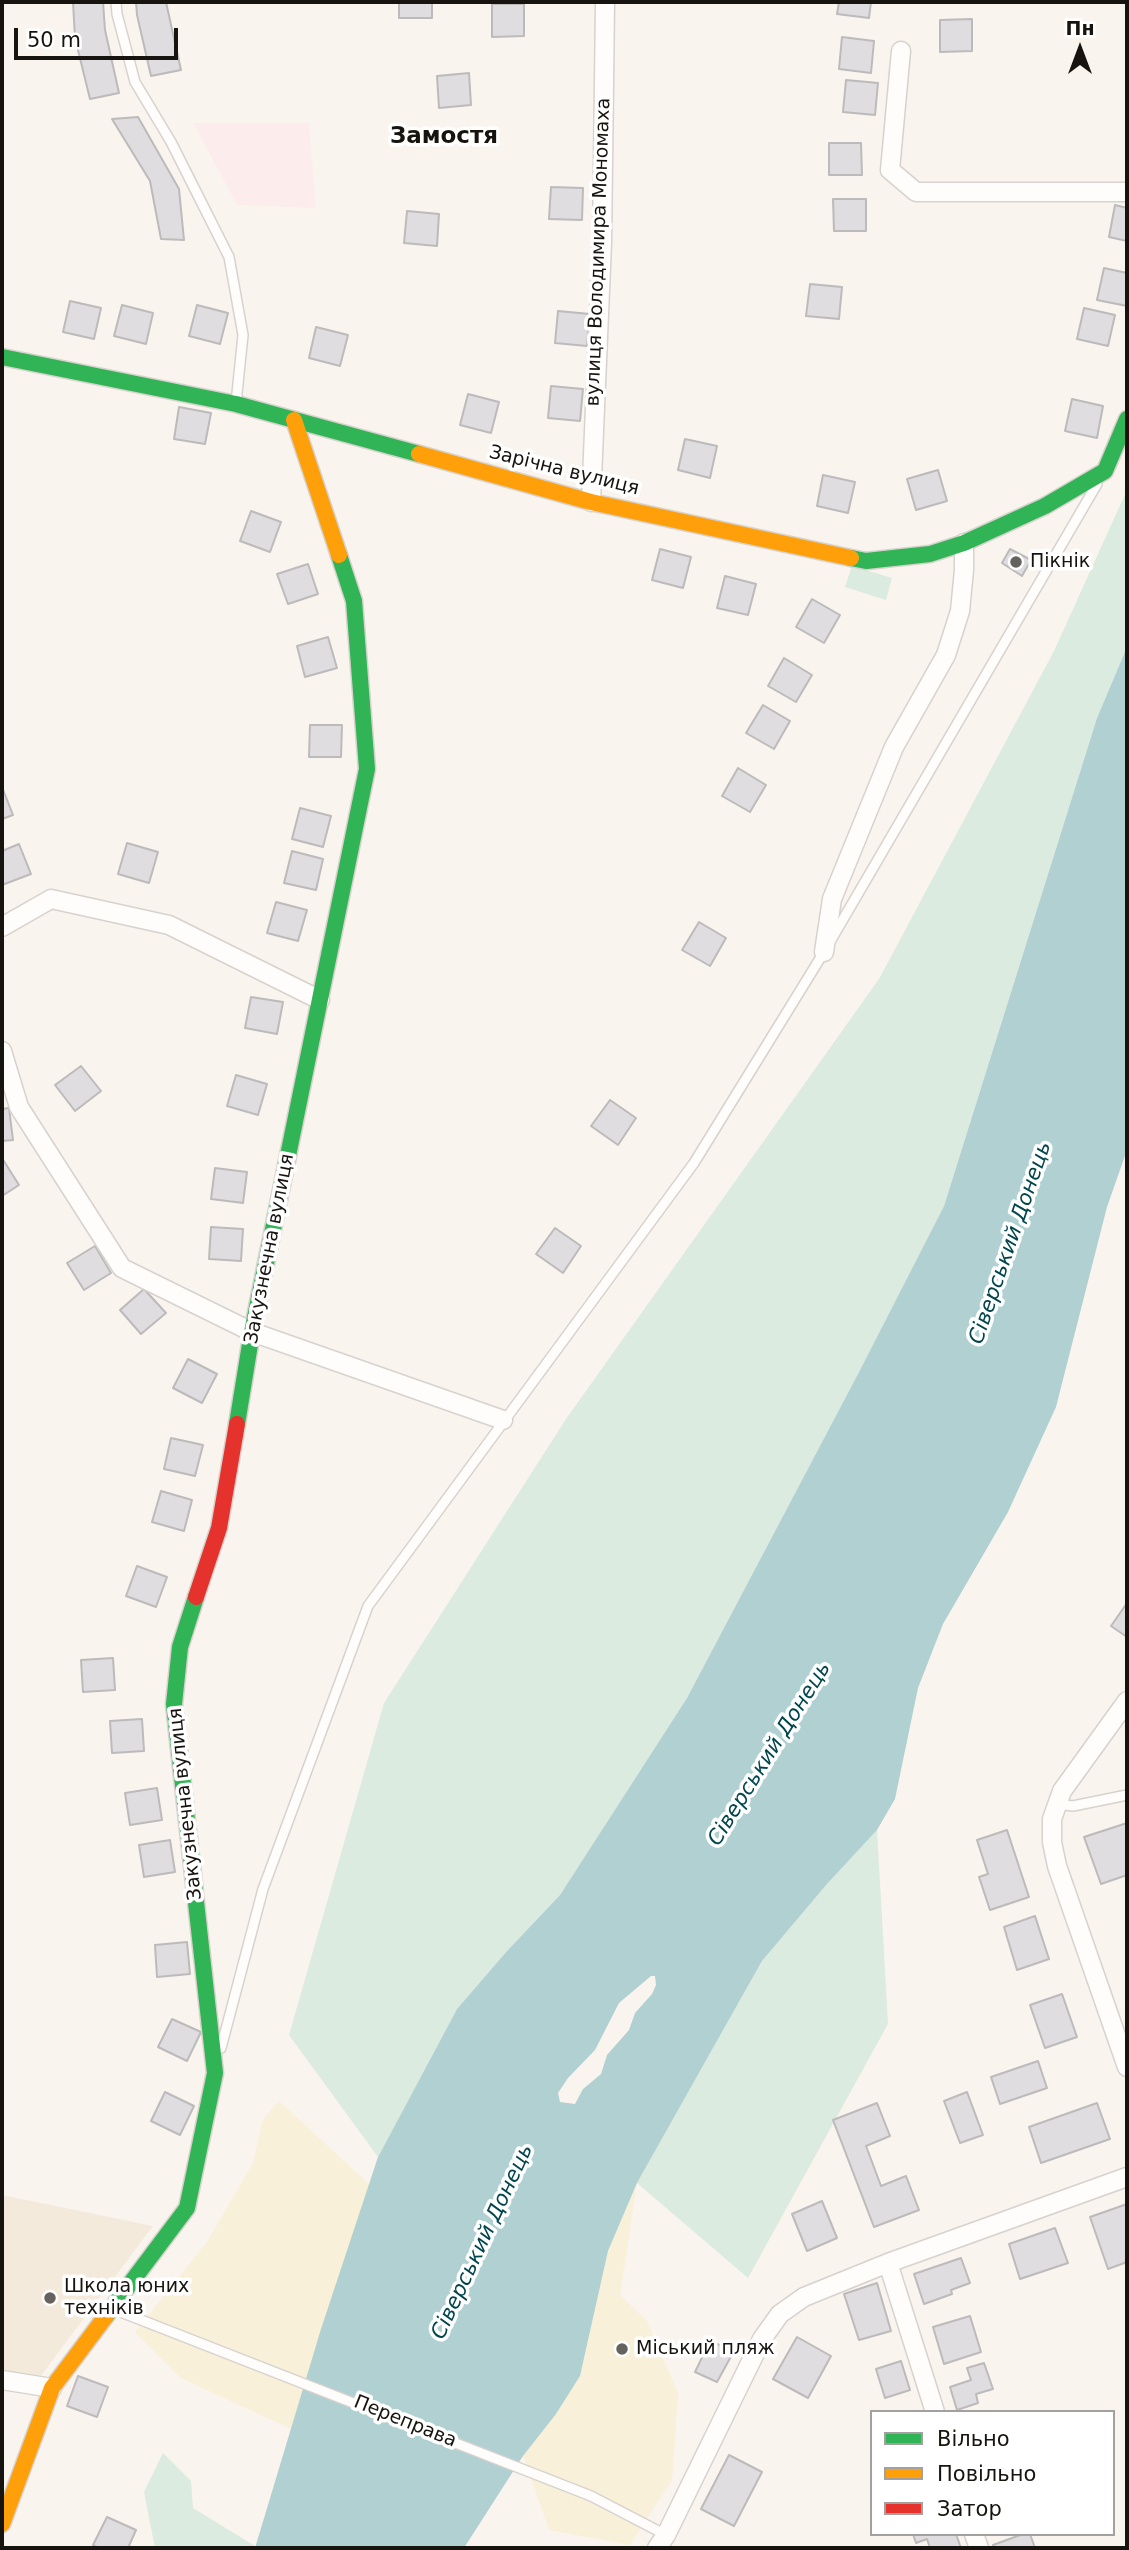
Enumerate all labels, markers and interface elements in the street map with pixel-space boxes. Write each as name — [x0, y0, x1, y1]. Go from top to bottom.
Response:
scale bar — [18, 14, 182, 58]
north arrow — [1045, 14, 1115, 84]
text: Пн — [1065, 17, 1095, 39]
text: 50 m — [27, 28, 81, 52]
street label: вулиця Володимира Мономаха — [582, 97, 616, 407]
district label: Замостя — [390, 123, 498, 151]
street label: Зарічна вулиця — [487, 441, 641, 501]
place label: Пікнік — [1030, 551, 1090, 573]
marker: Пікнік — [1008, 554, 1024, 570]
water label: Сіверський Донець — [965, 1139, 1057, 1347]
street label: Закузнечна вулиця — [240, 1152, 300, 1346]
water label: Сіверський Донець — [703, 1657, 837, 1851]
street label: Закузнечна вулиця — [165, 1707, 207, 1901]
water label: Сіверський Донець — [427, 2140, 539, 2344]
place label: Школа юних техніків — [64, 2276, 189, 2320]
marker: Школа юних техніків — [42, 2290, 58, 2306]
place label: Міський пляж — [636, 2338, 775, 2360]
marker: Міський пляж — [614, 2341, 630, 2357]
street label: Переправа — [350, 2391, 460, 2453]
legend — [870, 2410, 1115, 2536]
text: Вільно — [937, 2427, 1010, 2451]
text: Повільно — [937, 2462, 1036, 2486]
text: Затор — [937, 2497, 1002, 2521]

